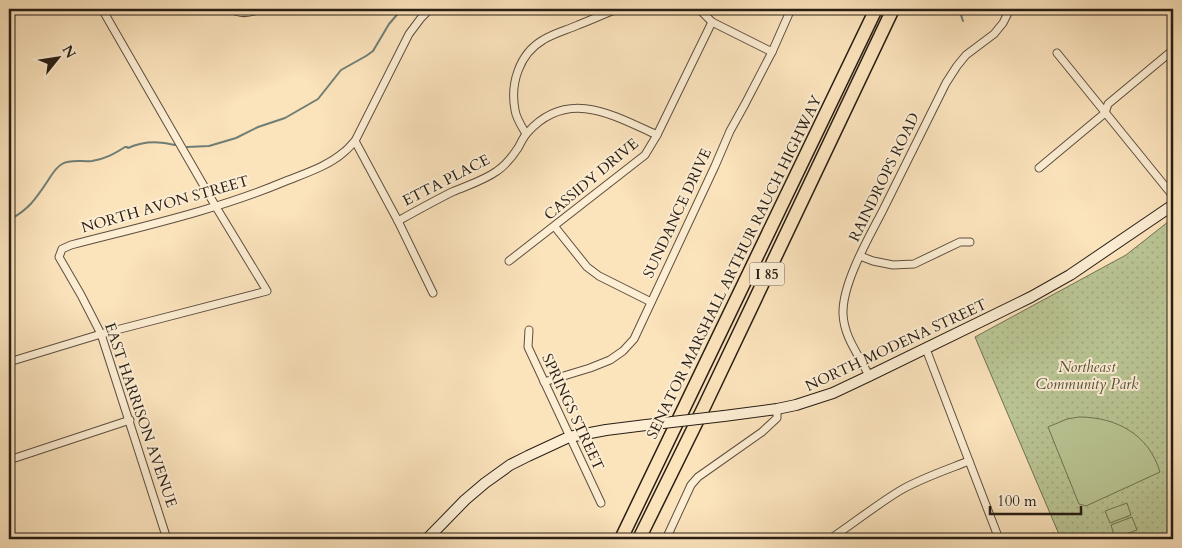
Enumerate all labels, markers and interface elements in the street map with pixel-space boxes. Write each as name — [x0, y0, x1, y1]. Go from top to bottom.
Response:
north arrow — [32, 32, 82, 82]
text: N — [58, 42, 80, 62]
street label: SENATOR MARSHALL ARTHUR RAUCH HIGHWAY — [642, 91, 827, 442]
street label: RAINDROPS ROAD — [844, 109, 924, 245]
street label: CASSIDY DRIVE — [540, 134, 642, 224]
street label: SUNDANCE DRIVE — [638, 145, 716, 281]
street label: ETTA PLACE — [399, 149, 493, 211]
street label: NORTH AVON STREET — [79, 170, 251, 238]
road number: I 85 — [750, 262, 784, 286]
street label: NORTH MODENA STREET — [802, 294, 990, 396]
street label: EAST HARRISON AVENUE — [100, 320, 182, 510]
street label: SPRINGS STREET — [537, 350, 609, 474]
park label: Northeast Community Park — [1035, 357, 1139, 394]
scale bar — [990, 483, 1081, 515]
text: 100 m — [997, 491, 1037, 511]

